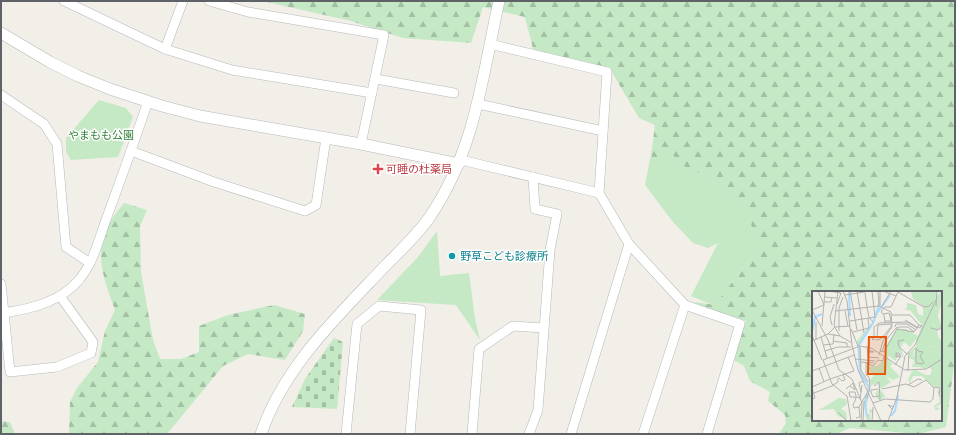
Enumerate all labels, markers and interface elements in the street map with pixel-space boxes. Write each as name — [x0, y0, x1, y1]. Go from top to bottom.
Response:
park label: やまもも公園 — [68, 128, 134, 142]
place label: 可睡の杜薬局 — [386, 162, 452, 176]
marker: 可睡の杜薬局 — [373, 164, 383, 174]
place label: 野草こども診療所 — [460, 249, 549, 263]
marker: 野草こども診療所 — [447, 251, 457, 261]
inset map — [812, 291, 942, 421]

